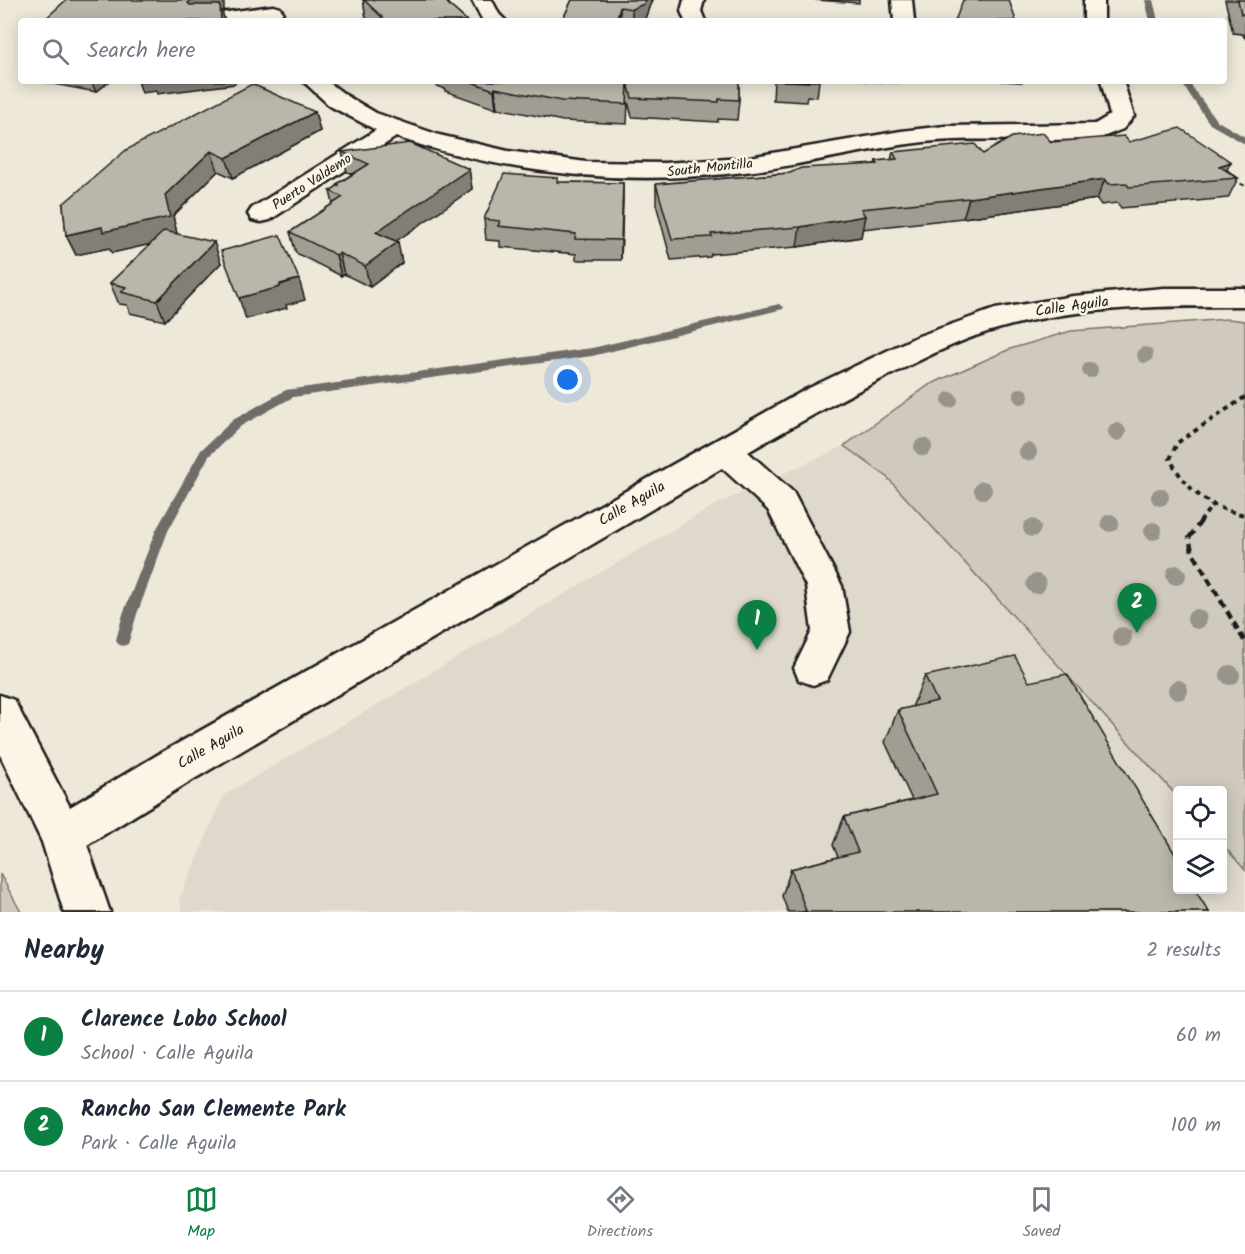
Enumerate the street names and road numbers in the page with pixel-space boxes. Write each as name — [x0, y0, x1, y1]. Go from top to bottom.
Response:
street label: Puerto Valdemo — [268, 148, 356, 216]
street label: South Montilla — [666, 153, 754, 183]
street label: Calle Aguila — [1034, 290, 1110, 324]
street label: Calle Aguila — [594, 475, 670, 533]
street label: Calle Aguila — [173, 718, 249, 776]

